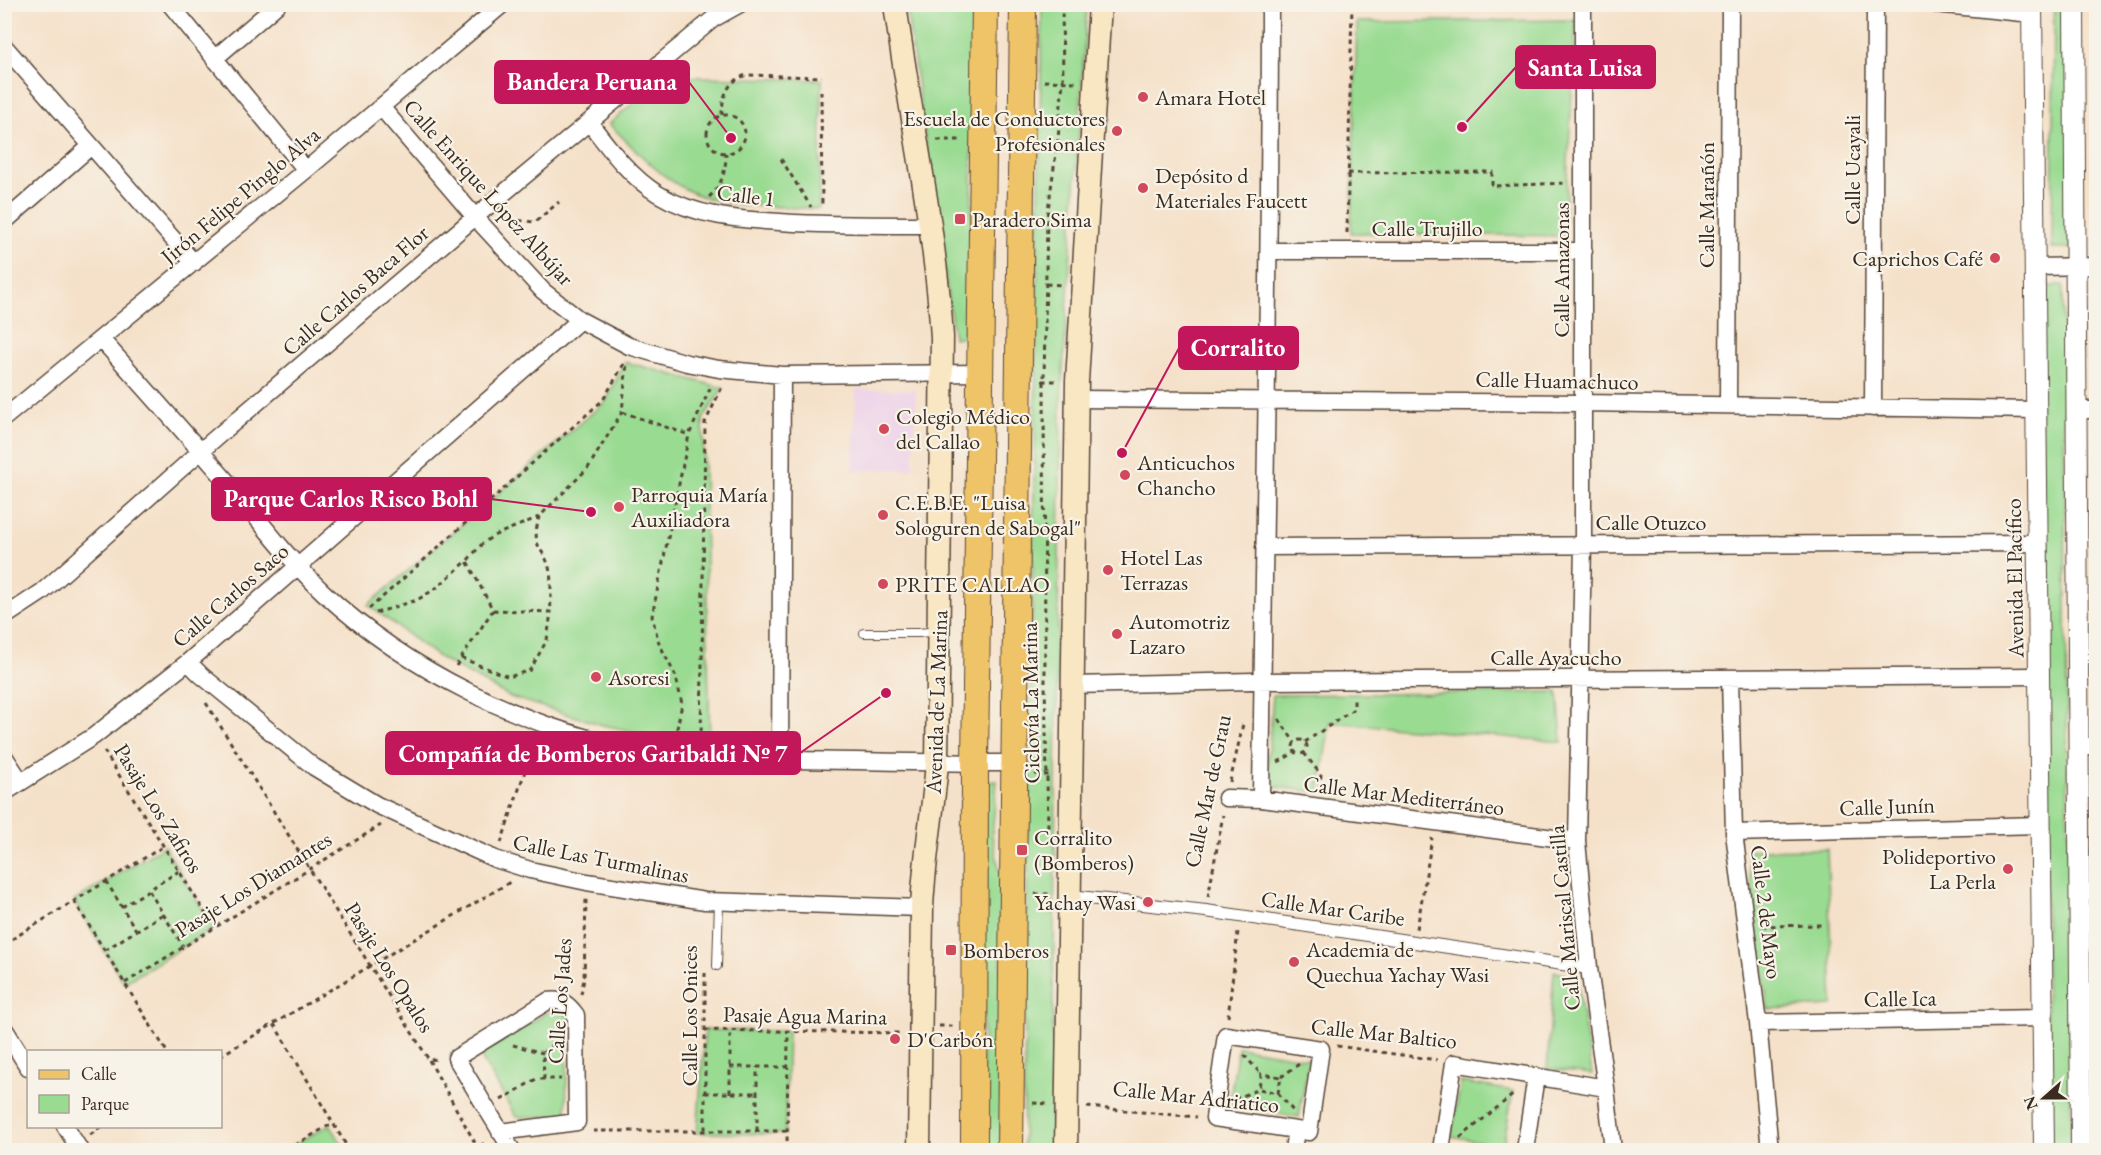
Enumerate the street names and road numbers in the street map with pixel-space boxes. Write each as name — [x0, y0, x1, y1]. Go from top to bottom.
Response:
street label: Calle Enrique López Albújar — [397, 93, 581, 292]
street label: Calle Ucayali — [1838, 115, 1867, 225]
street label: Jirón Felipe Pinglo Alva — [153, 120, 326, 272]
street label: Calle Marañón — [1692, 141, 1721, 268]
street label: Calle 1 — [715, 178, 777, 213]
street label: Calle Amazonas — [1547, 202, 1576, 338]
street label: Calle Trujillo — [1371, 214, 1483, 243]
street label: Calle Carlos Baca Flor — [276, 218, 435, 362]
street label: Calle Huamachuco — [1475, 365, 1639, 396]
street label: Avenida El Pacífico — [1999, 498, 2030, 659]
street label: Calle Otuzco — [1596, 508, 1707, 537]
street label: Calle Carlos Saco — [166, 537, 295, 654]
street label: Avenida de La Marina — [919, 609, 954, 796]
street label: Ciclovía La Marina — [1015, 622, 1046, 784]
street label: Calle Ayacucho — [1490, 643, 1622, 672]
street label: Calle Mar de Grau — [1177, 712, 1238, 870]
street label: Pasaje Los Zafiros — [107, 738, 210, 878]
street label: Calle Mar Mediterráneo — [1302, 769, 1506, 822]
street label: Calle Junín — [1839, 790, 1936, 823]
street label: Calle Mariscal Castilla — [1542, 824, 1587, 1012]
street label: Pasaje Los Diamantes — [169, 825, 337, 944]
street label: Calle Las Turmalinas — [510, 827, 691, 890]
street label: Calle 2 de Mayo — [1744, 843, 1789, 981]
street label: Calle Mar Caribe — [1259, 884, 1407, 933]
street label: Pasaje Los Opalos — [338, 897, 441, 1038]
street label: Calle Los Jades — [541, 937, 578, 1065]
street label: Calle Los Onices — [675, 945, 704, 1087]
street label: Calle Ica — [1863, 983, 1937, 1014]
street label: Pasaje Agua Marina — [723, 1000, 888, 1031]
street label: Calle Mar Baltico — [1310, 1011, 1458, 1056]
street label: Calle Mar Adriatico — [1111, 1073, 1281, 1120]

